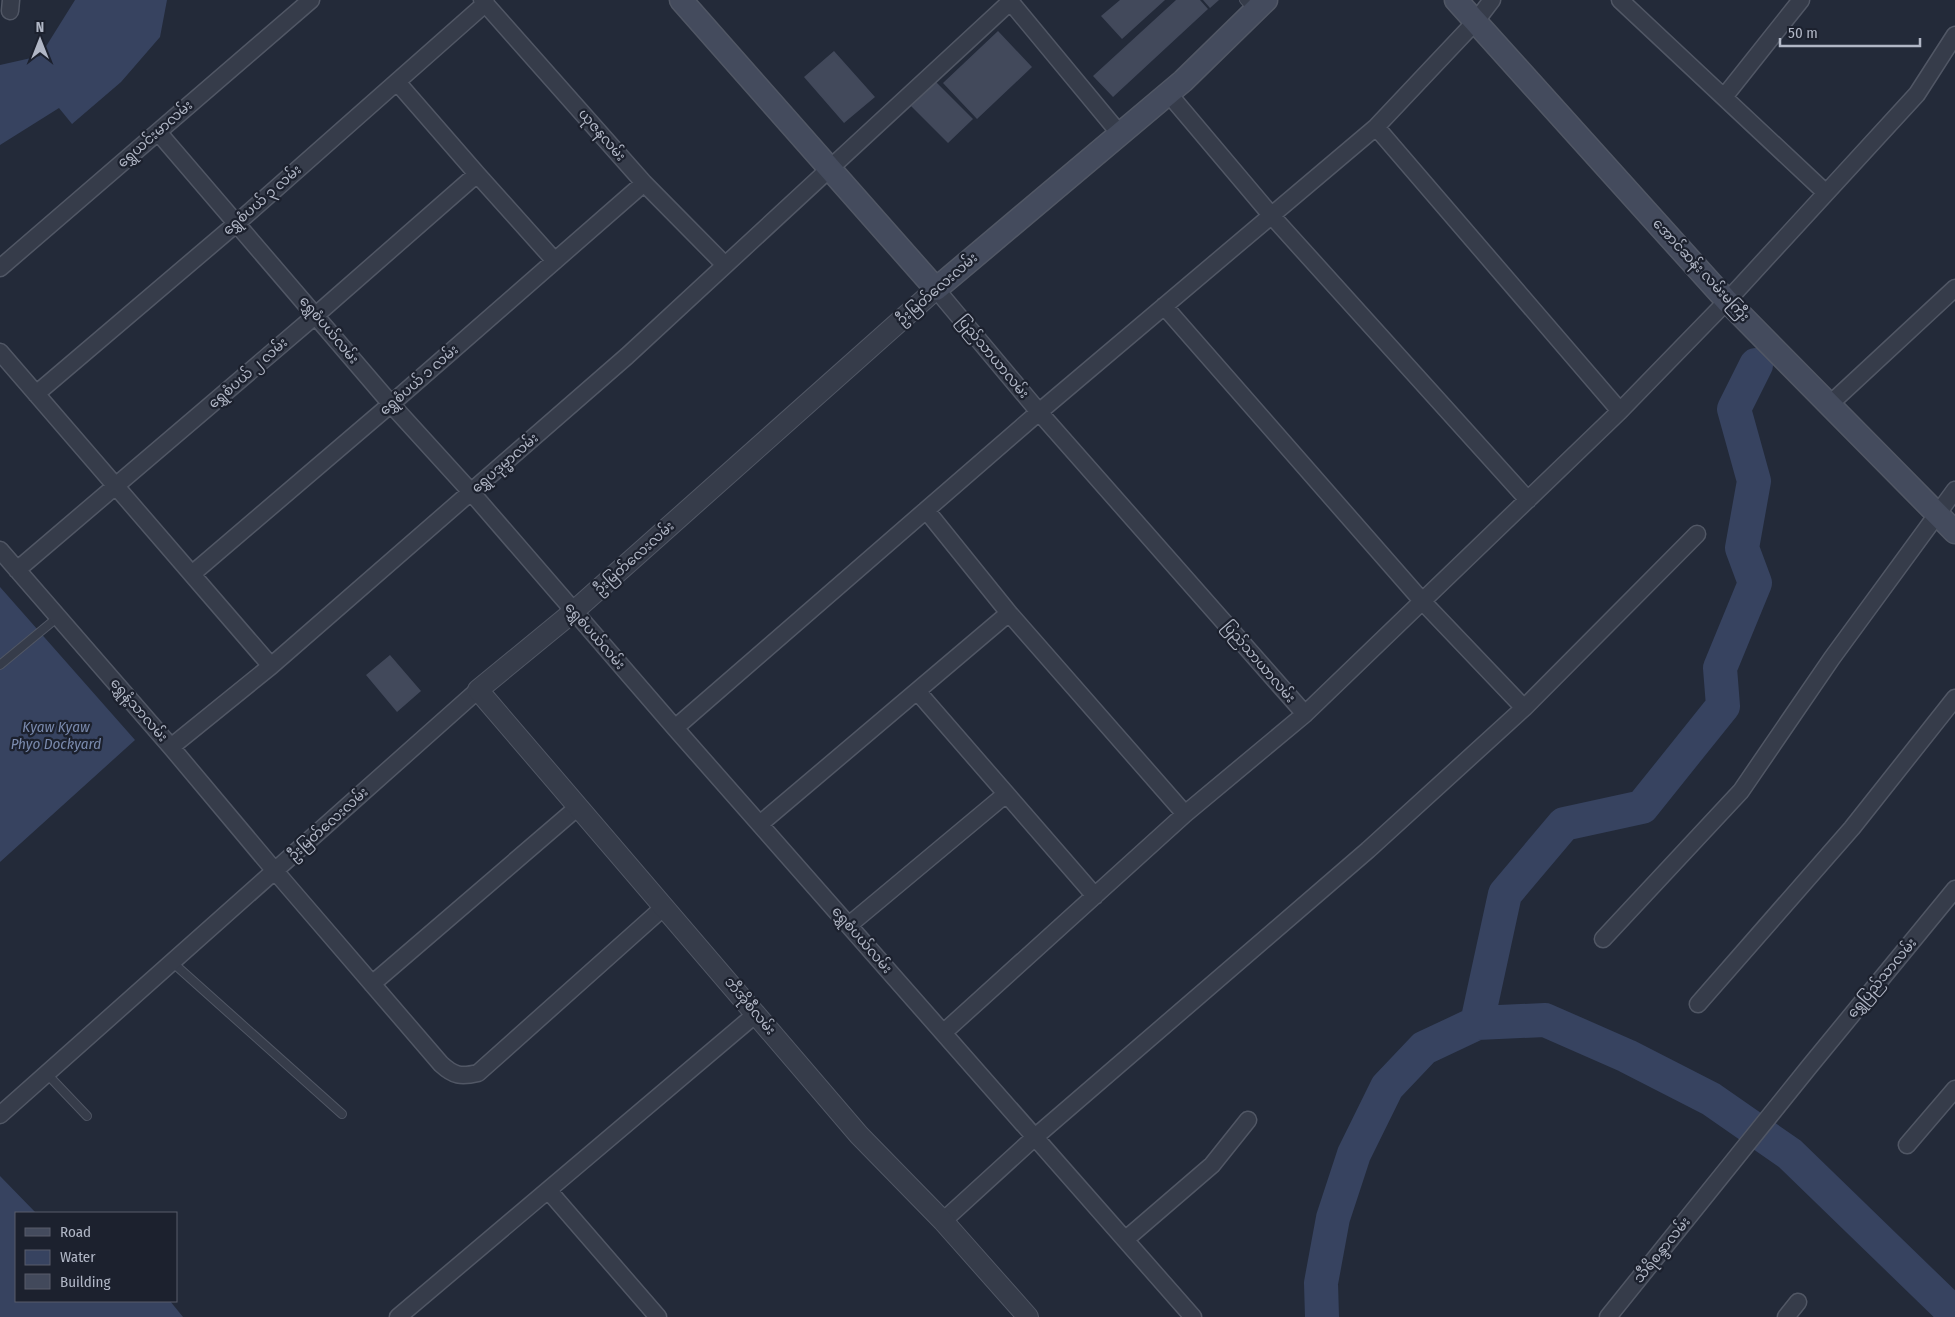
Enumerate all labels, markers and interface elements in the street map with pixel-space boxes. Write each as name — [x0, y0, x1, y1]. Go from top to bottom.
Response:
north arrow — [15, 15, 65, 65]
scale bar — [1780, 15, 1920, 47]
text: N — [36, 19, 44, 36]
text: 50 m — [1788, 24, 1818, 42]
street label: ရွှေယင်းမာလမ်း — [113, 95, 198, 173]
street label: ယုဇနလမ်း — [573, 104, 631, 166]
street label: ရွှေစံပယ် ၃ လမ်း — [218, 160, 307, 241]
street label: အောင်ဆန်း လမ်းမကြီး — [1647, 214, 1754, 327]
street label: ဦးမြတ်လေးလမ်း — [892, 248, 983, 331]
street label: ရွှေစံပယ်လမ်း — [293, 291, 364, 369]
street label: ပြည်သာယာလမ်း — [951, 311, 1034, 404]
street label: ရွှေစံပယ် ၂ လမ်း — [204, 333, 293, 414]
street label: ရွှေစံပယ် ၁ လမ်း — [375, 340, 464, 421]
street label: ရွှေပဒုမ္မာလမ်း — [467, 428, 544, 499]
street label: ဦးမြတ်လေးလမ်း — [589, 516, 680, 601]
street label: ရွှေစံပယ်လမ်း — [559, 598, 630, 675]
street label: ပြည်သာယာလမ်း — [1217, 616, 1301, 708]
street label: ရွှေနံ့သာလမ်း — [105, 673, 173, 747]
water label: Kyaw Kyaw Phyo Dockyard — [11, 718, 101, 753]
street label: ဦးမြတ်လေးလမ်း — [283, 782, 374, 867]
street label: ရွှေစံပယ်လမ်း — [826, 902, 897, 979]
street label: ရွှေပြည်သာလမ်း — [1842, 933, 1923, 1023]
street label: ဘီအိုစီလမ်း — [719, 972, 781, 1040]
legend — [15, 1212, 178, 1302]
street label: သီရိစန္ဒာလမ်း — [1629, 1212, 1696, 1289]
text: Road — [60, 1223, 91, 1241]
text: Water — [60, 1248, 96, 1266]
text: Building — [60, 1273, 111, 1291]

